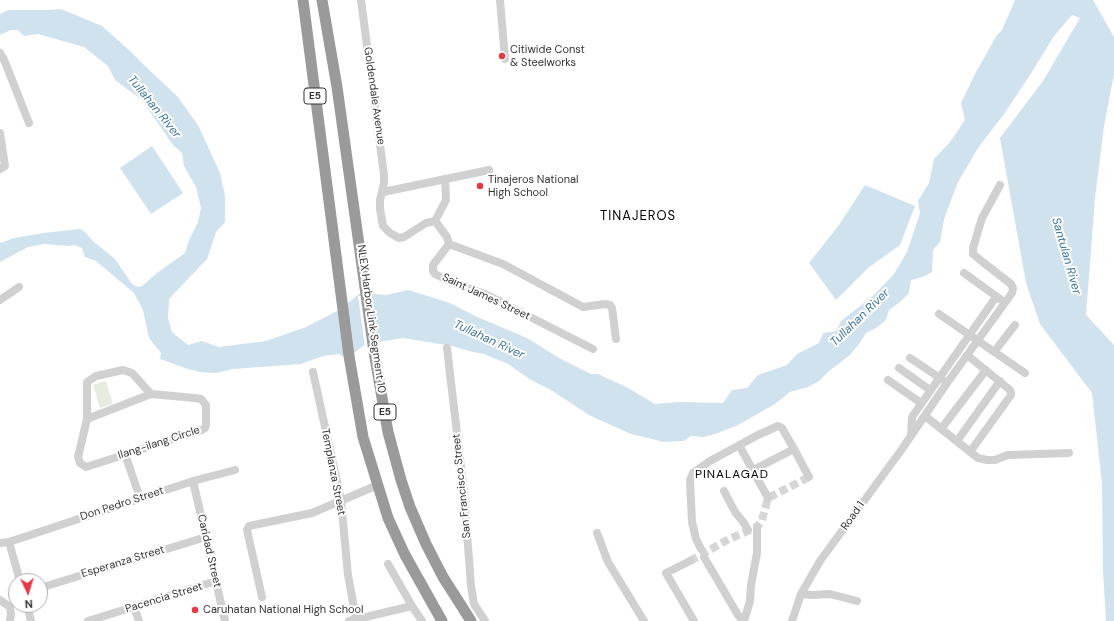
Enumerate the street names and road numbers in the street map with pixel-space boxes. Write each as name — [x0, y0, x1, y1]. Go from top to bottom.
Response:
street label: Goldendale Avenue — [361, 46, 387, 146]
road number: E5 — [304, 88, 326, 104]
street label: NLEX Harbor Link Segment 10 — [354, 244, 388, 394]
street label: Saint James Street — [440, 271, 532, 323]
road number: E5 — [374, 404, 396, 420]
street label: Ilang-ilang Circle — [116, 424, 202, 462]
street label: Templanza Street — [318, 428, 348, 516]
street label: San Francisco Street — [450, 433, 474, 539]
street label: Don Pedro Street — [79, 484, 165, 524]
street label: Road 1 — [838, 499, 868, 533]
street label: Caridad Street — [194, 513, 224, 589]
street label: Esperanza Street — [80, 543, 166, 581]
street label: Pacencia Street — [124, 580, 204, 616]

